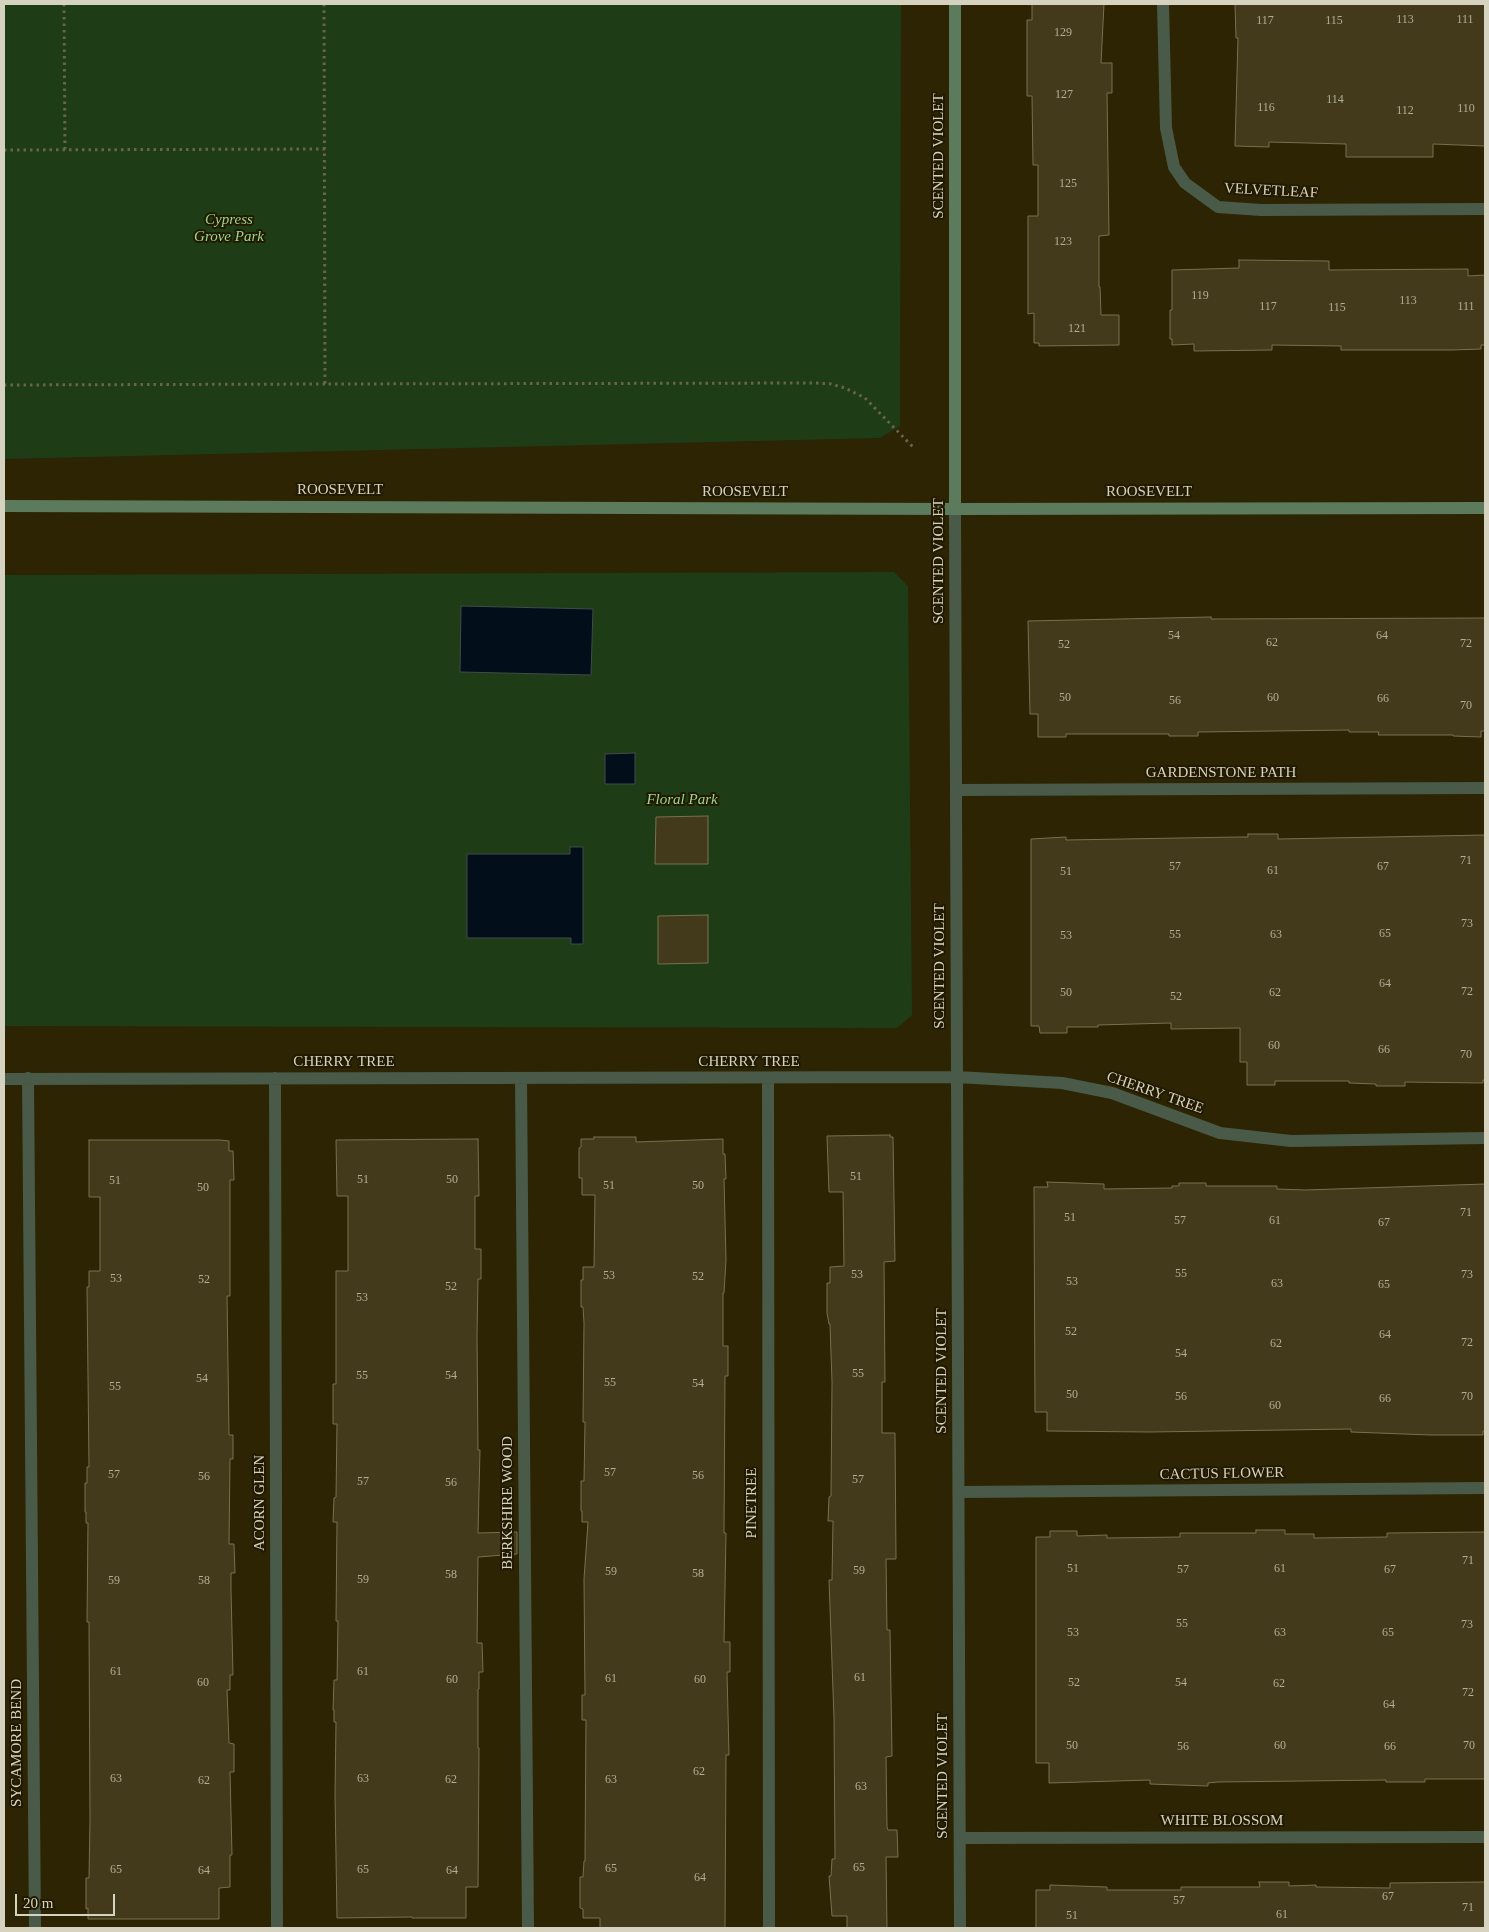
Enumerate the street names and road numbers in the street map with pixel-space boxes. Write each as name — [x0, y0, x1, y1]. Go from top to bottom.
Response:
street label: SCENTED VIOLET — [930, 93, 948, 219]
street label: VELVETLEAF — [1223, 180, 1319, 202]
street label: ROOSEVELT — [297, 481, 383, 499]
street label: ROOSEVELT — [702, 483, 788, 501]
street label: ROOSEVELT — [1106, 483, 1192, 501]
street label: SCENTED VIOLET — [930, 498, 948, 624]
street label: GARDENSTONE PATH — [1146, 764, 1296, 782]
street label: SCENTED VIOLET — [931, 903, 949, 1029]
street label: CHERRY TREE — [293, 1053, 395, 1071]
street label: CHERRY TREE — [698, 1053, 800, 1071]
street label: CHERRY TREE — [1104, 1068, 1206, 1118]
street label: SCENTED VIOLET — [933, 1308, 951, 1434]
street label: BERKSHIRE WOOD — [499, 1436, 517, 1570]
street label: ACORN GLEN — [251, 1455, 269, 1551]
street label: CACTUS FLOWER — [1160, 1464, 1284, 1484]
street label: PINETREE — [743, 1468, 761, 1538]
street label: SYCAMORE BEND — [8, 1679, 26, 1807]
street label: SCENTED VIOLET — [934, 1713, 952, 1839]
street label: WHITE BLOSSOM — [1161, 1812, 1283, 1830]

